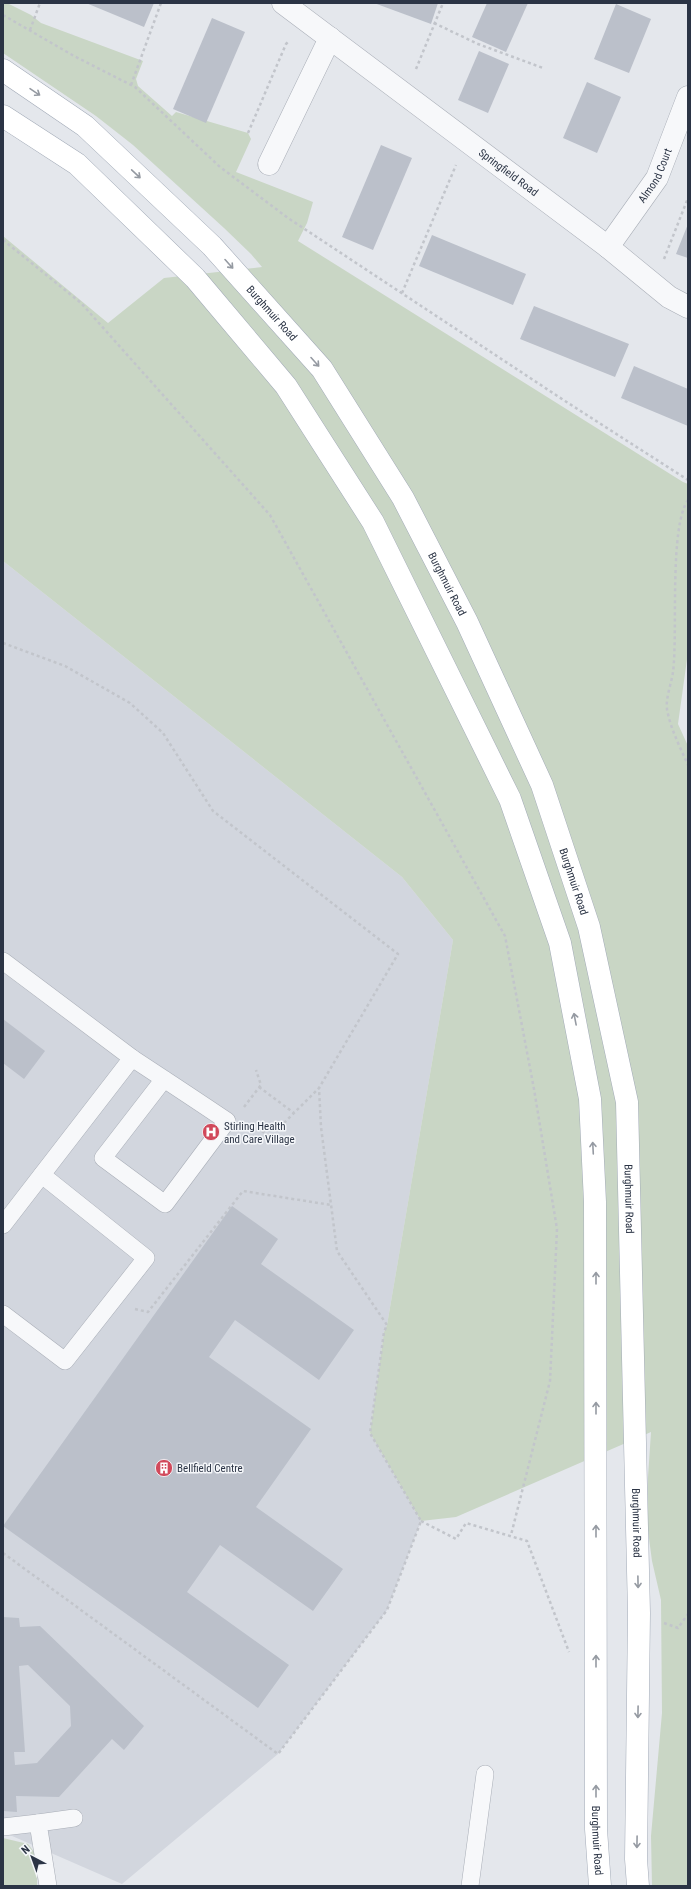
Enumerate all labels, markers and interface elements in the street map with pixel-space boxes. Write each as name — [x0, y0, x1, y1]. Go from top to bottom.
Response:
one-way arrow — [29, 88, 40, 96]
street label: Springfield Road — [476, 146, 541, 199]
street label: Almond Court — [636, 147, 675, 205]
one-way arrow — [131, 169, 141, 179]
one-way arrow — [224, 259, 233, 269]
street label: Burghmuir Road — [244, 283, 300, 344]
one-way arrow — [311, 356, 320, 367]
street label: Burghmuir Road — [425, 550, 469, 618]
street label: Burghmuir Road — [556, 847, 591, 917]
one-way arrow — [570, 1013, 578, 1026]
place label: Stirling Health and Care Village — [224, 1120, 295, 1146]
hospital icon: Stirling Health and Care Village — [201, 1122, 221, 1142]
one-way arrow — [589, 1142, 596, 1155]
street label: Burghmuir Road — [621, 1164, 636, 1234]
one-way arrow — [592, 1272, 600, 1285]
one-way arrow — [592, 1402, 600, 1415]
building icon: Bellfield Centre — [154, 1458, 174, 1478]
place label: Bellfield Centre — [177, 1462, 243, 1475]
street label: Burghmuir Road — [629, 1488, 644, 1558]
one-way arrow — [592, 1525, 600, 1538]
one-way arrow — [634, 1575, 642, 1588]
one-way arrow — [592, 1655, 600, 1668]
one-way arrow — [634, 1705, 642, 1718]
one-way arrow — [592, 1785, 600, 1798]
street label: Burghmuir Road — [589, 1806, 605, 1876]
one-way arrow — [633, 1835, 641, 1848]
north arrow — [12, 1837, 52, 1877]
text: N — [19, 1843, 33, 1857]

